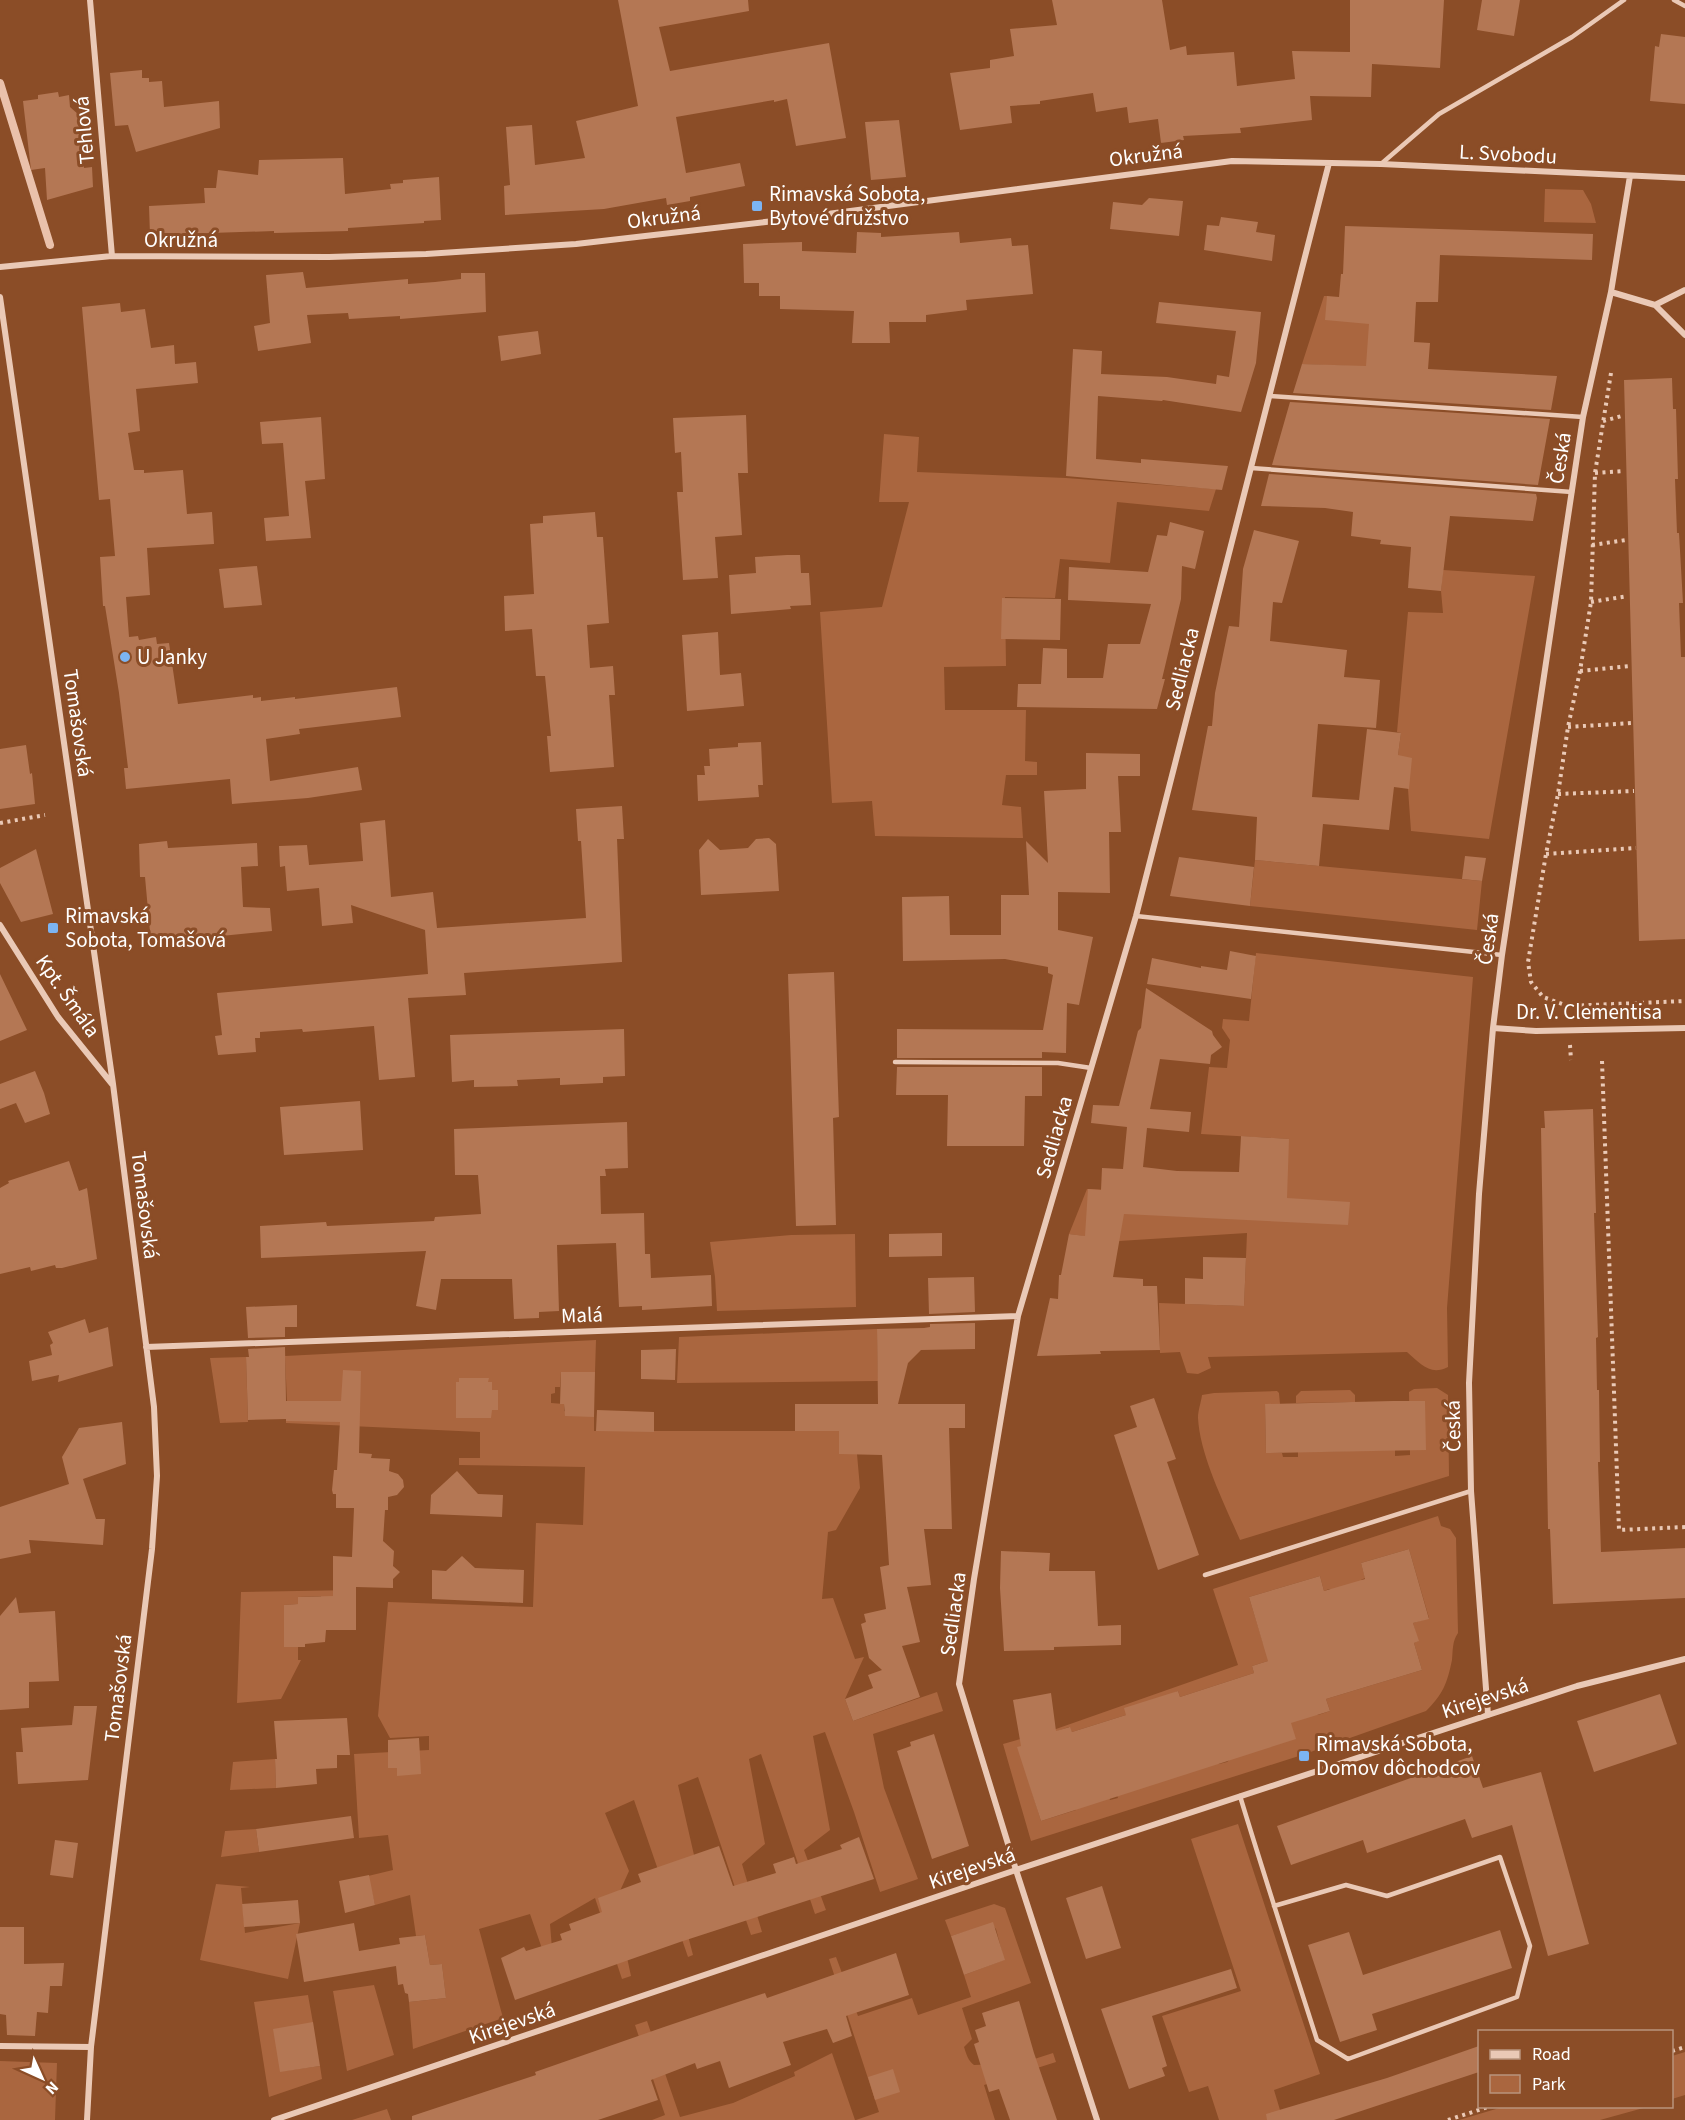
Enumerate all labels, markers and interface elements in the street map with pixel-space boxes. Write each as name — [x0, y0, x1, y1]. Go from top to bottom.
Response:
street label: Tehlová — [66, 95, 102, 165]
street label: Okružná — [1107, 136, 1185, 174]
street label: L. Svobodu — [1458, 136, 1558, 172]
place label: Rimavská Sobota, Bytové družstvo — [769, 179, 925, 233]
street label: Okružná — [625, 198, 703, 236]
marker: Rimavská Sobota, Bytové družstvo — [750, 199, 764, 213]
street label: Okružná — [144, 225, 218, 255]
street label: Česká — [1541, 430, 1579, 486]
street label: Sedliacka — [1157, 624, 1207, 714]
place label: U Janky — [137, 642, 207, 672]
marker: U Janky — [118, 650, 132, 664]
street label: Tomašovská — [56, 667, 100, 779]
place label: Rimavská Sobota, Tomašová — [65, 901, 226, 955]
street label: Česká — [1470, 911, 1506, 967]
marker: Rimavská Sobota, Tomašová — [46, 921, 60, 935]
street label: Kpt. Šmála — [28, 948, 108, 1044]
street label: Dr. V. Clementisa — [1516, 997, 1662, 1027]
street label: Sedliacka — [1028, 1092, 1080, 1182]
street label: Tomašovská — [123, 1149, 167, 1261]
street label: Malá — [561, 1299, 603, 1331]
street label: Česká — [1438, 1400, 1468, 1452]
street label: Sedliacka — [932, 1570, 974, 1658]
street label: Tomašovská — [96, 1632, 140, 1744]
street label: Kirejevská — [1438, 1670, 1532, 1726]
place label: Rimavská Sobota, Domov dôchodcov — [1316, 1729, 1481, 1783]
marker: Rimavská Sobota, Domov dôchodcov — [1297, 1749, 1311, 1763]
street label: Kirejevská — [925, 1839, 1019, 1897]
street label: Kirejevská — [465, 1994, 559, 2052]
legend — [1478, 2030, 1673, 2108]
text: Road — [1532, 2042, 1571, 2067]
north arrow — [12, 2048, 72, 2108]
text: Park — [1532, 2072, 1566, 2097]
text: N — [40, 2076, 63, 2099]

